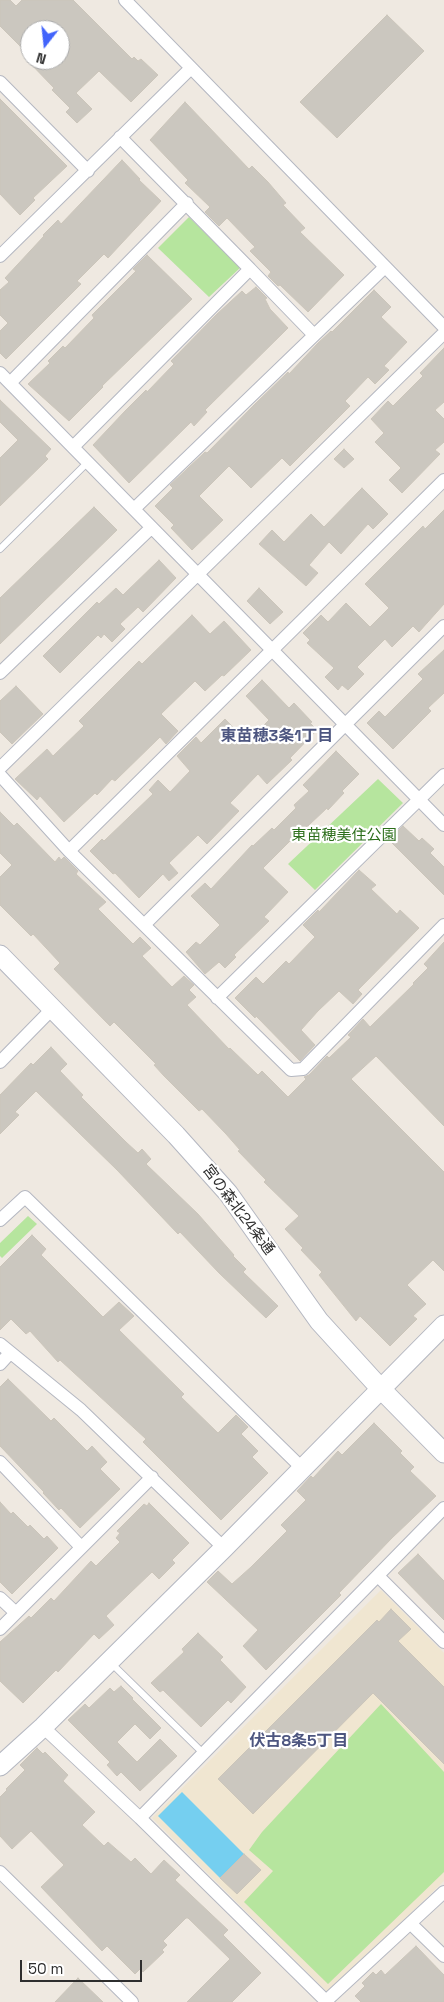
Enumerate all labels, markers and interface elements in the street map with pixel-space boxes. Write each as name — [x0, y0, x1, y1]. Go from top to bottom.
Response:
north arrow — [20, 20, 70, 70]
text: N — [34, 49, 48, 68]
district label: 東苗穂3条1丁目 — [221, 727, 333, 747]
park label: 東苗穂美住公園 — [292, 827, 396, 845]
street label: 宮の森北24条通 — [198, 1161, 278, 1259]
district label: 伏古8条5丁目 — [249, 1732, 349, 1752]
scale bar — [22, 1950, 145, 1982]
text: 50 m — [28, 1959, 63, 1978]

